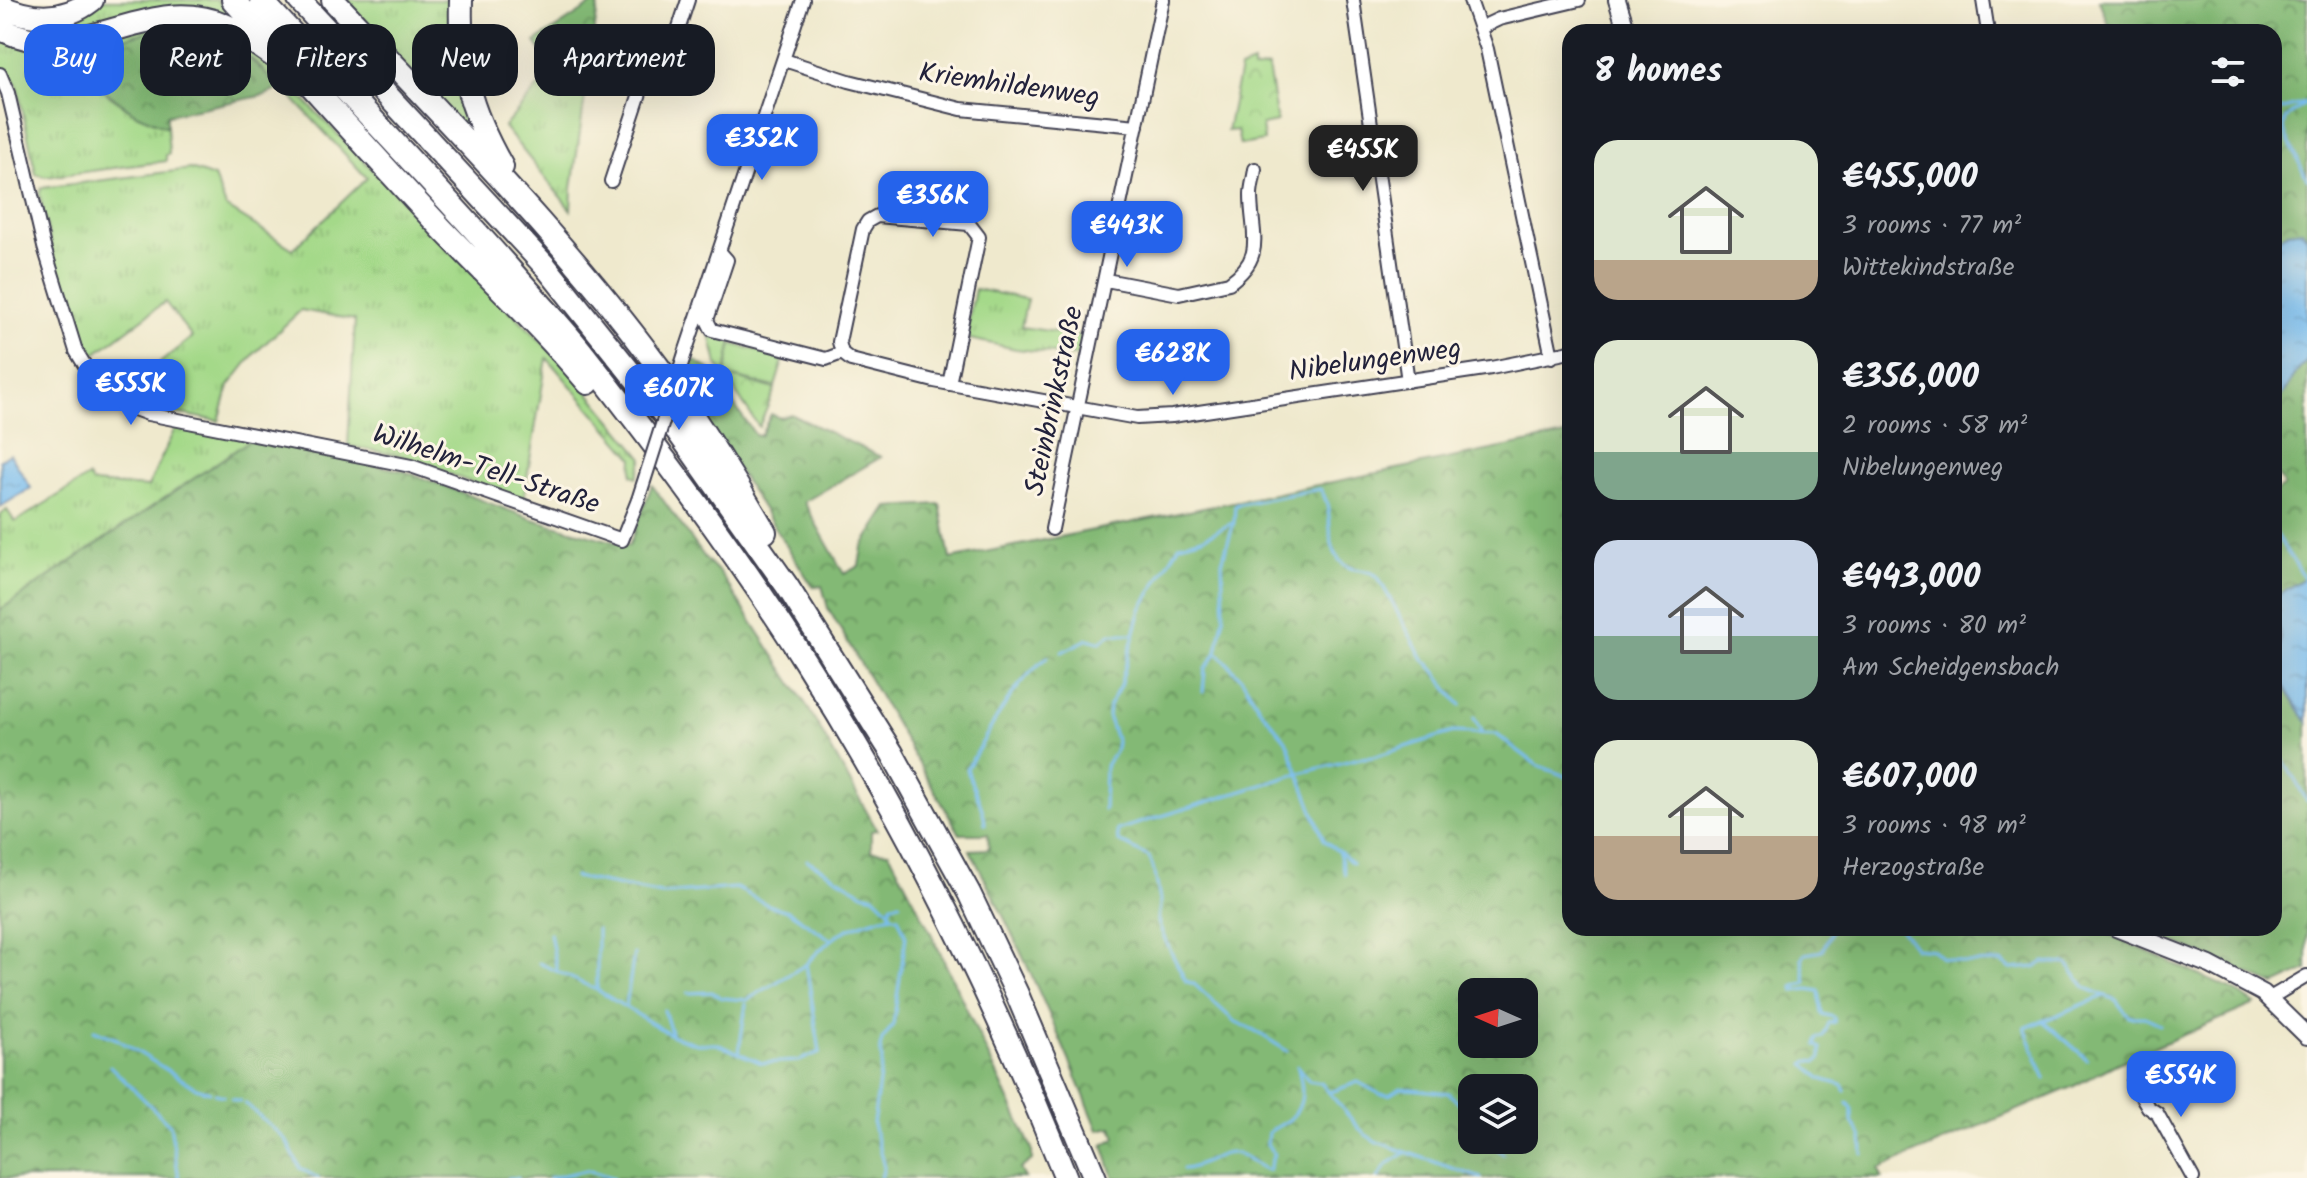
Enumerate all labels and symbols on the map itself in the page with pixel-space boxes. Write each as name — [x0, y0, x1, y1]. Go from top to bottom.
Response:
street label: Kriemhildenweg — [916, 51, 1102, 121]
pin: €352K — [706, 114, 818, 182]
pin: €455K — [1307, 125, 1419, 193]
pin: €356K — [877, 171, 989, 239]
pin: €443K — [1071, 201, 1183, 269]
street label: Steinbrinkstraße — [1013, 302, 1097, 500]
street label: Nibelungenweg — [1286, 327, 1464, 395]
pin: €628K — [1117, 329, 1229, 397]
pin: €555K — [75, 359, 187, 427]
pin: €607K — [623, 364, 735, 432]
street label: Wilhelm-Tell-Straße — [367, 412, 606, 528]
north arrow — [1458, 978, 1538, 1058]
pin: €554K — [2125, 1051, 2237, 1119]

